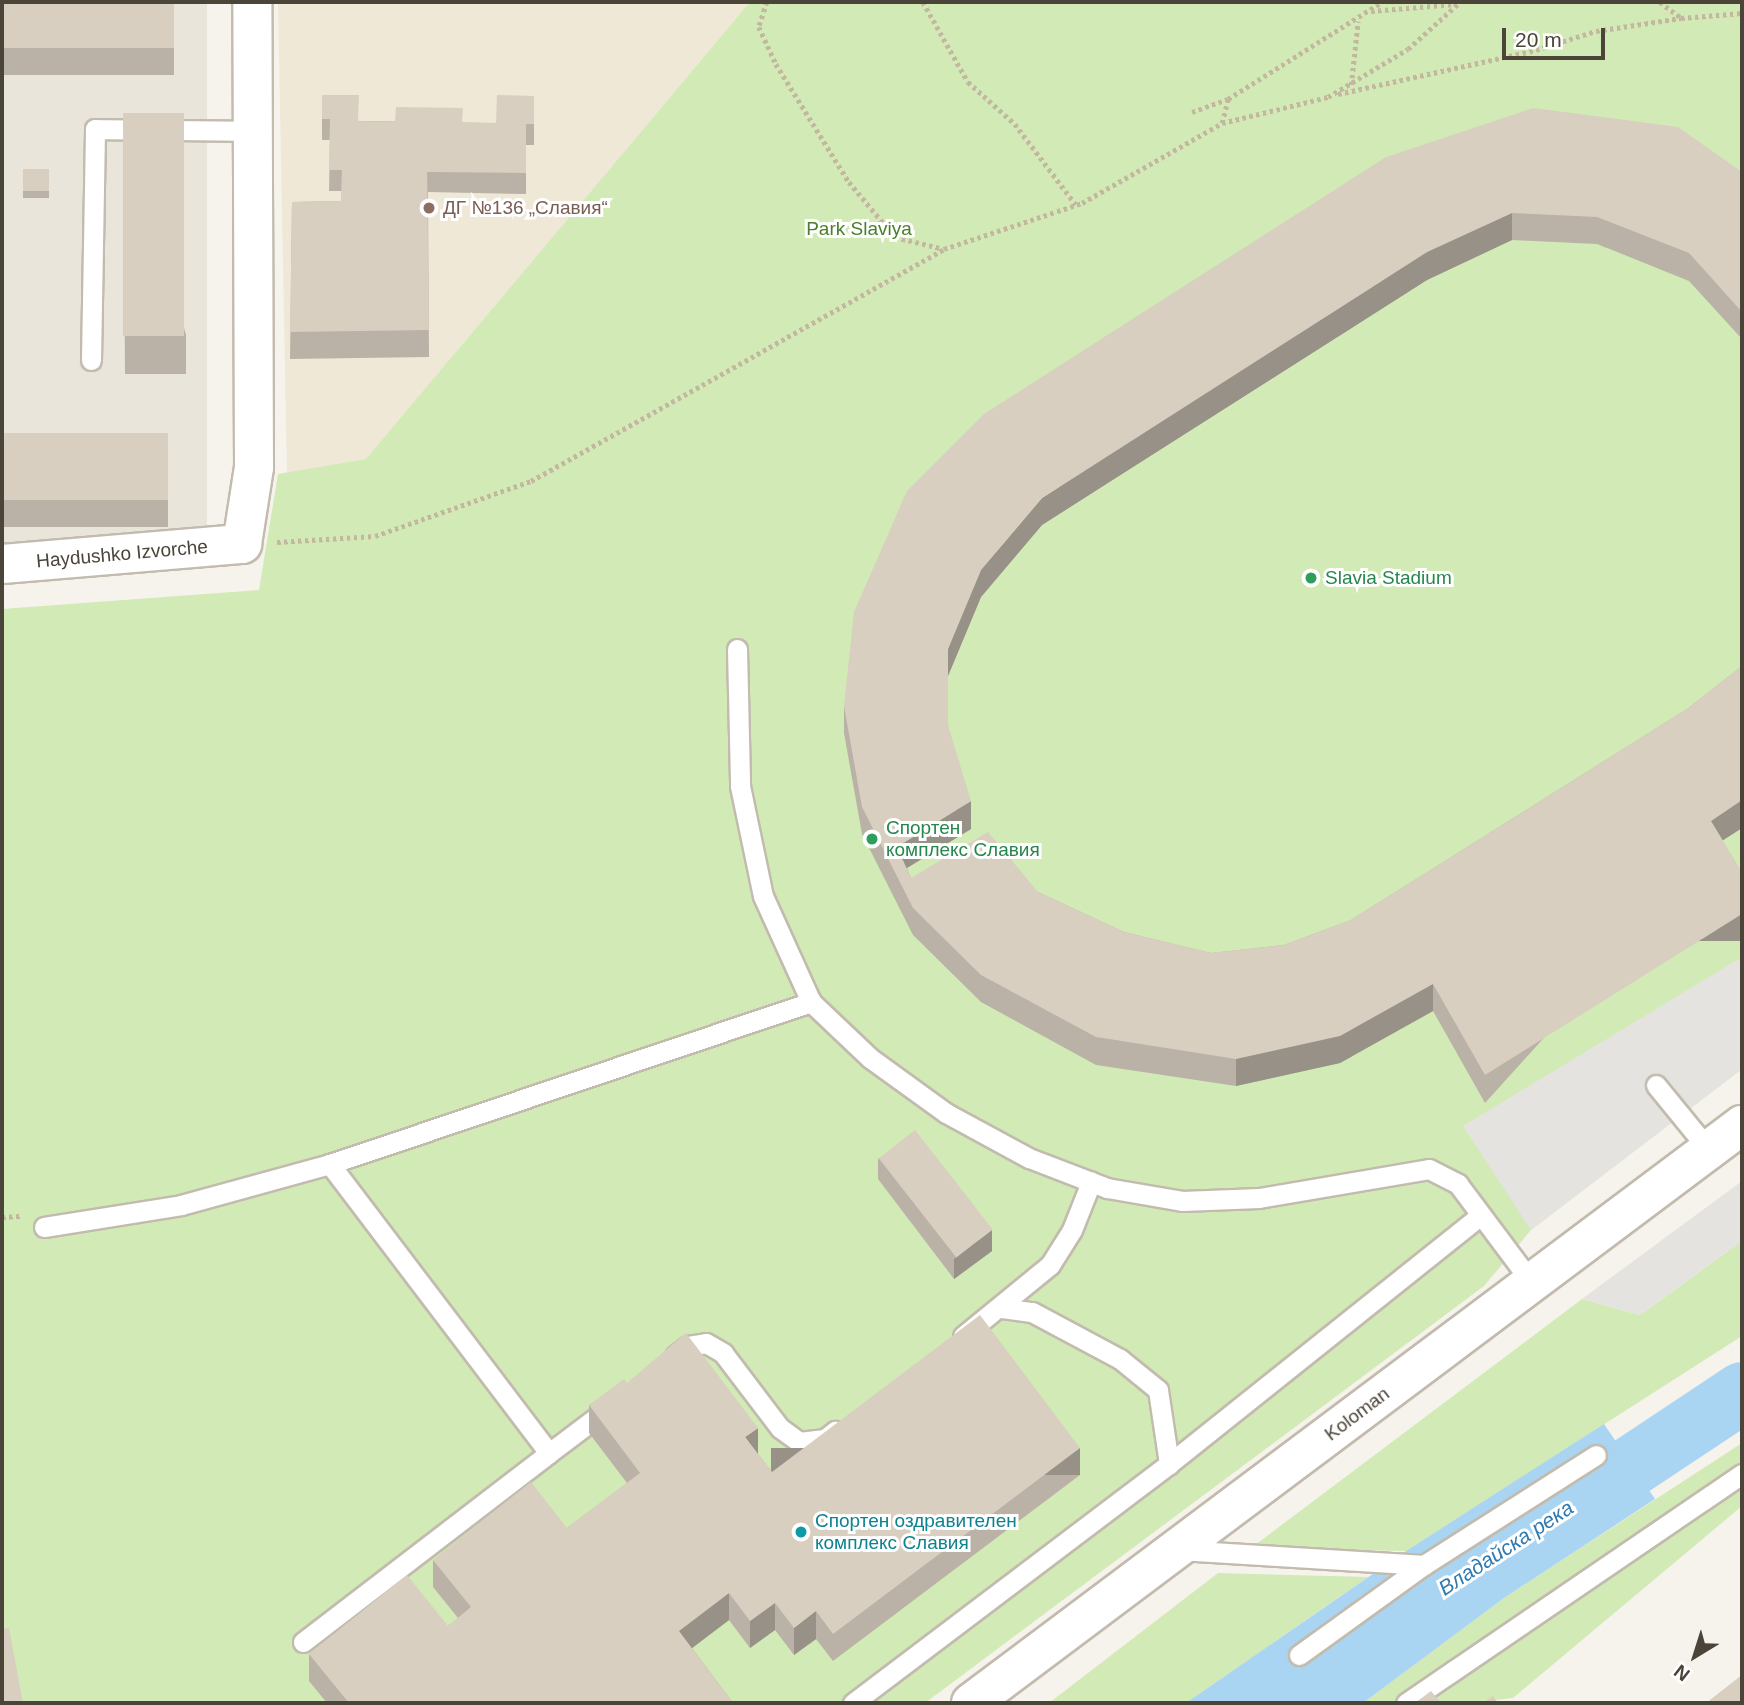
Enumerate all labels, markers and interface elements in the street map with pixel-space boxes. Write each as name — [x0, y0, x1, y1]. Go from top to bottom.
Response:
scale bar — [1506, 14, 1609, 58]
text: 20 m — [1515, 28, 1562, 51]
place label: ДГ №136 „Славия“ — [443, 197, 608, 219]
marker: ДГ №136 „Славия“ — [421, 200, 437, 216]
park label: Park Slaviya — [806, 218, 912, 240]
street label: Haydushko Izvorche — [35, 535, 209, 573]
place label: Slavia Stadium — [1325, 567, 1452, 589]
marker: Slavia Stadium — [1303, 570, 1319, 586]
place label: Спортен комплекс Славия — [886, 817, 1040, 861]
marker: Спортен комплекс Славия — [864, 831, 880, 847]
street label: Koloman — [1320, 1382, 1394, 1446]
water label: Владайска река — [1434, 1495, 1578, 1601]
place label: Спортен оздравителен комплекс Славия — [815, 1510, 1017, 1554]
marker: Спортен оздравителен комплекс Славия — [793, 1524, 809, 1540]
north arrow — [1660, 1621, 1730, 1691]
text: N — [1670, 1660, 1694, 1685]

